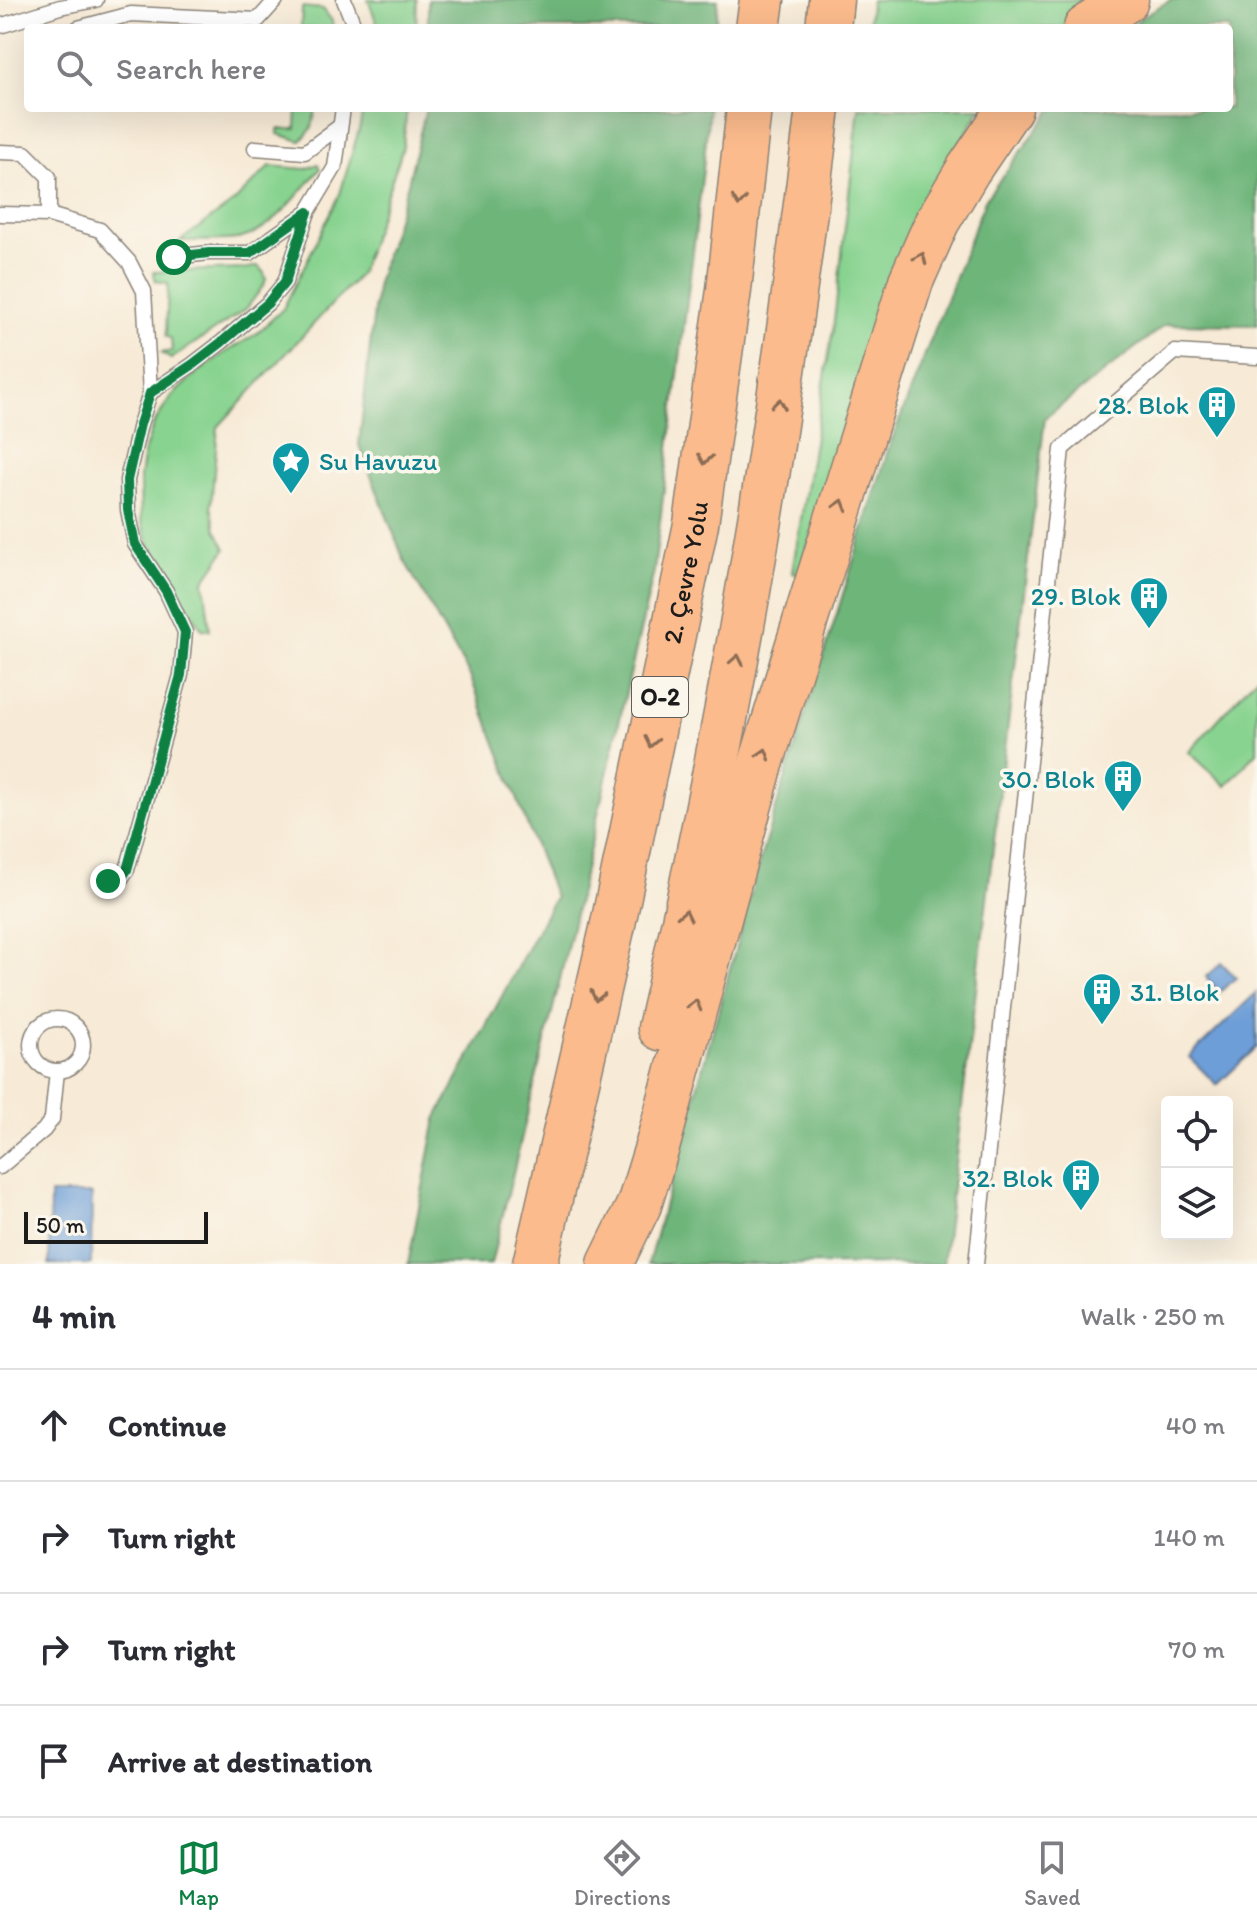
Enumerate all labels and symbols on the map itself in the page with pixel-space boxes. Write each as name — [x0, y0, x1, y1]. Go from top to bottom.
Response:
one-way arrow — [730, 195, 747, 208]
route start — [156, 239, 192, 275]
one-way arrow — [912, 252, 928, 267]
building icon: 28. Blok — [1196, 384, 1238, 439]
place label: 28. Blok — [1098, 389, 1189, 421]
one-way arrow — [770, 397, 787, 411]
place icon: Su Havuzu — [270, 440, 312, 495]
place label: Su Havuzu — [319, 445, 437, 477]
one-way arrow — [697, 452, 714, 466]
street label: 2. Çevre Yolu — [656, 499, 715, 647]
one-way arrow — [831, 499, 847, 513]
building icon: 29. Blok — [1128, 575, 1170, 630]
place label: 29. Blok — [1031, 580, 1121, 612]
one-way arrow — [728, 654, 745, 668]
road number: O-2 — [632, 677, 688, 717]
one-way arrow — [643, 735, 660, 748]
one-way arrow — [755, 748, 771, 762]
building icon: 30. Blok — [1102, 758, 1144, 813]
place label: 30. Blok — [1002, 763, 1095, 795]
route end — [90, 863, 126, 899]
one-way arrow — [675, 908, 692, 922]
building icon: 31. Blok — [1081, 971, 1123, 1026]
place label: 31. Blok — [1130, 976, 1219, 1008]
one-way arrow — [589, 989, 606, 1003]
one-way arrow — [686, 998, 703, 1012]
building icon: 32. Blok — [1060, 1157, 1102, 1212]
place label: 32. Blok — [962, 1162, 1053, 1194]
scale bar — [24, 1208, 208, 1244]

